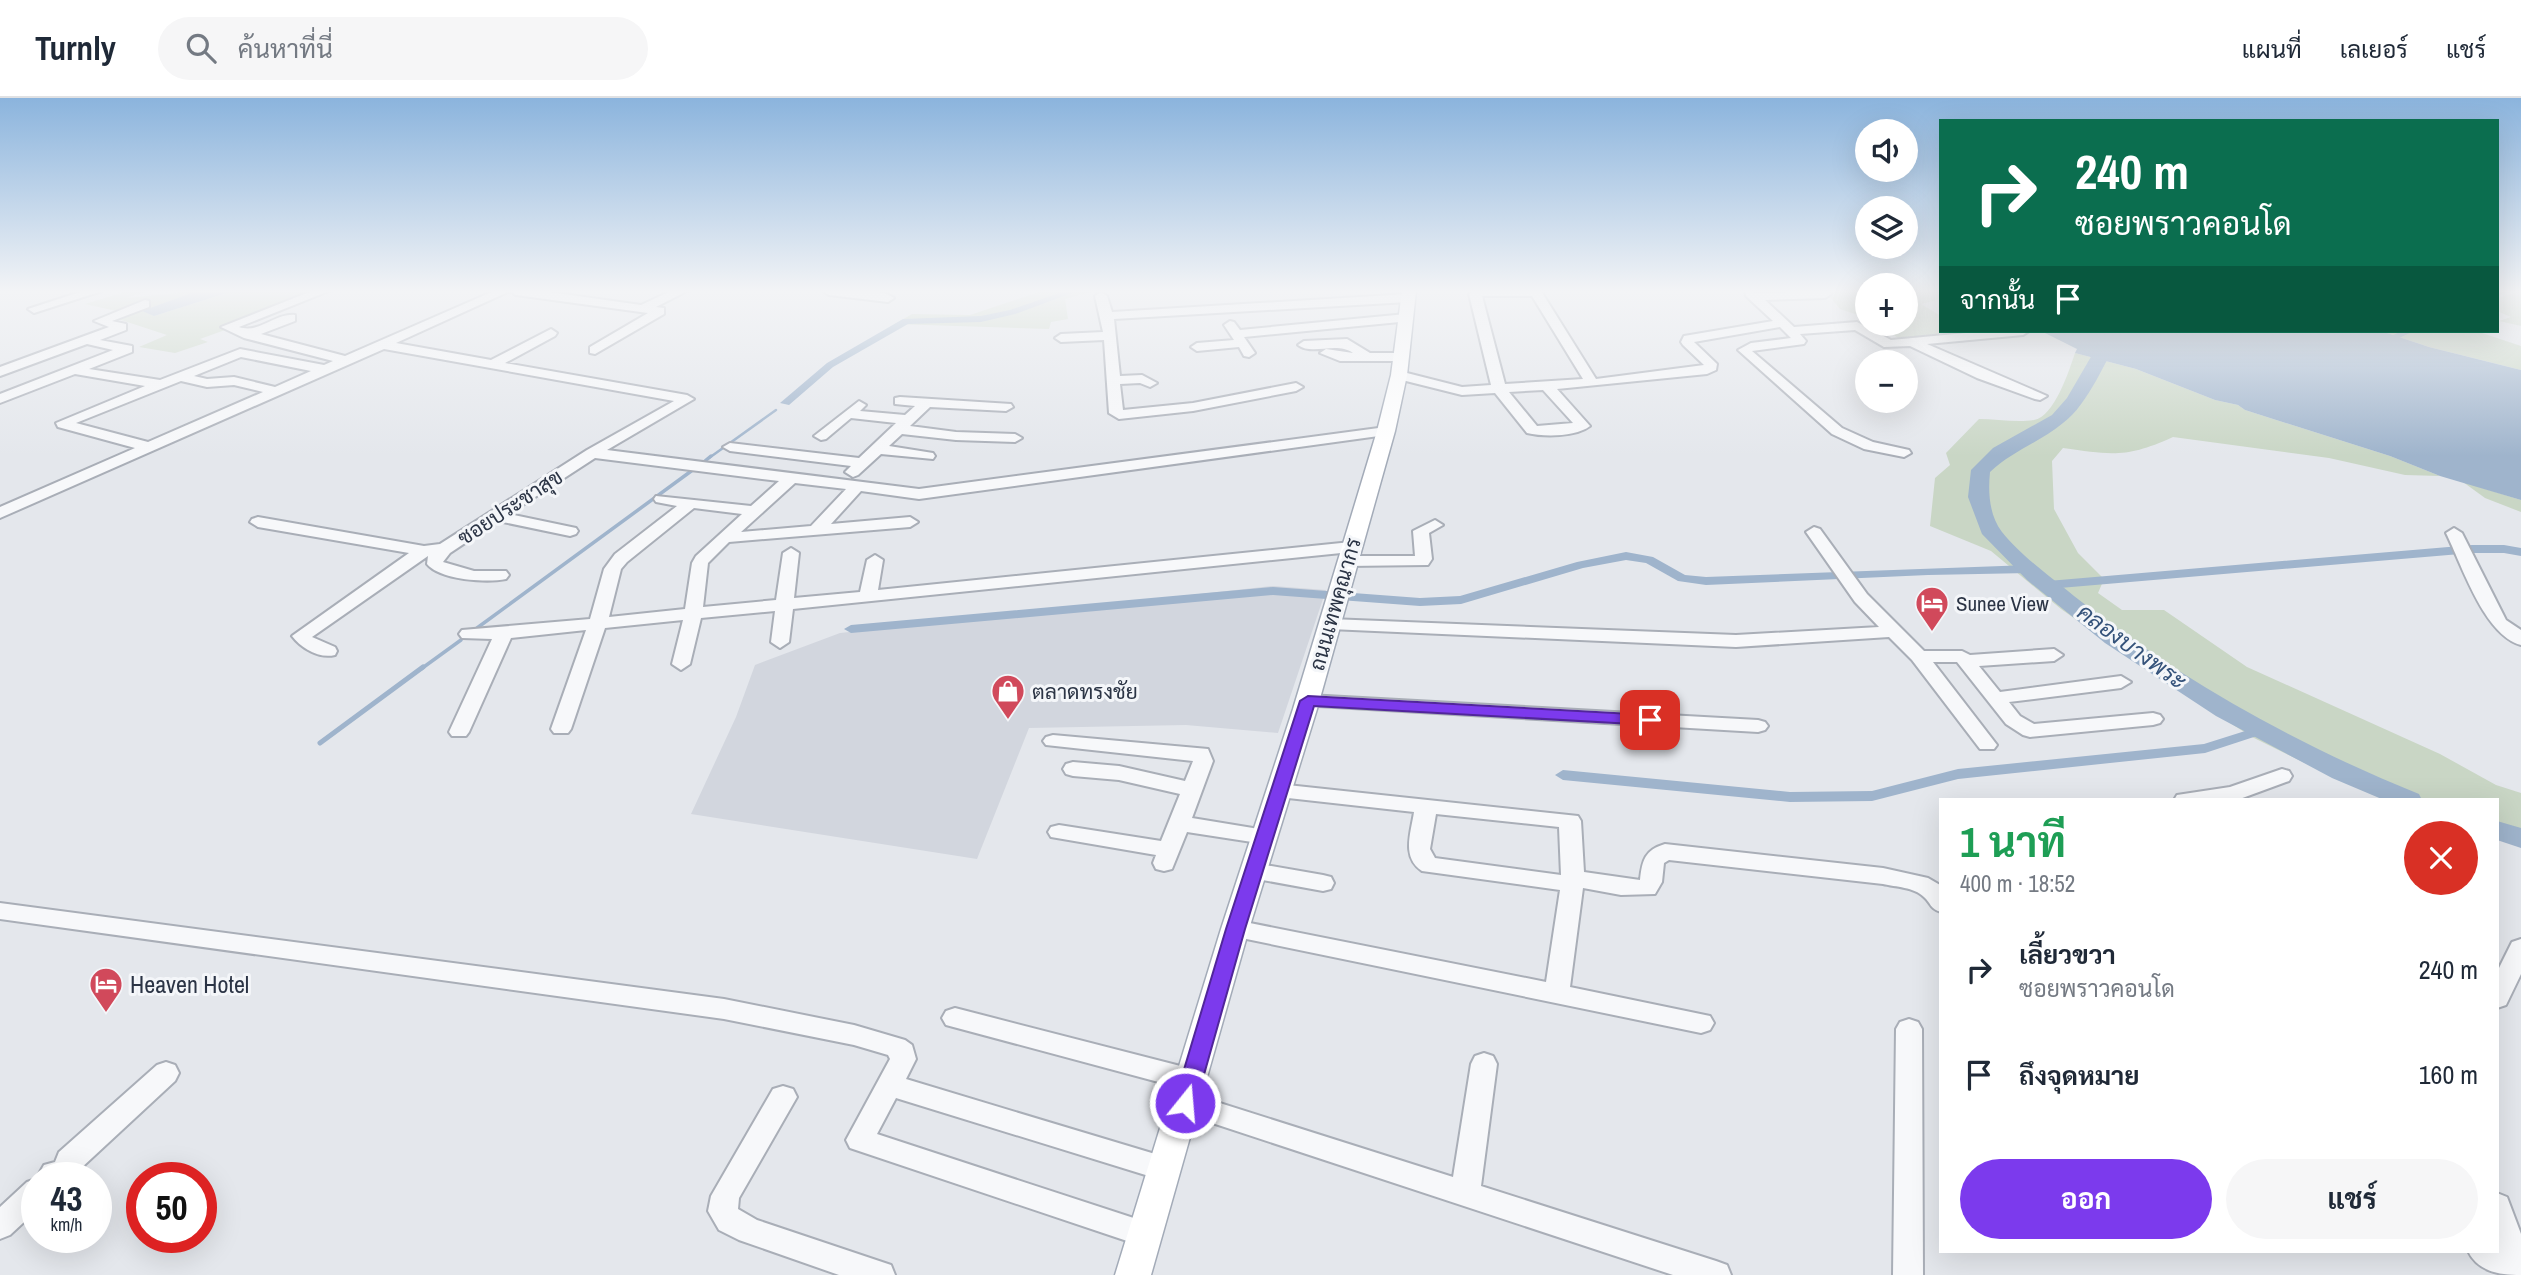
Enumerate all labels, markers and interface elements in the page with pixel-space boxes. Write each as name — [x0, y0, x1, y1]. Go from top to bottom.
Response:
search box — [158, 17, 648, 80]
text: Turnly — [35, 26, 116, 70]
icon: search — [182, 29, 220, 67]
text: ค้นหาที่นี่ — [238, 31, 333, 66]
text: แผนที่ — [2242, 33, 2302, 65]
text: เลเยอร์ — [2340, 33, 2408, 65]
text: แชร์ — [2446, 33, 2486, 65]
map controls — [1855, 119, 1918, 413]
button: sound — [1855, 119, 1918, 182]
text: 240 m — [2075, 138, 2189, 204]
icon: right — [1960, 147, 2051, 238]
button: layers — [1855, 196, 1918, 259]
text: ซอยพราวคอนโด — [2075, 202, 2292, 245]
button: + — [1855, 273, 1918, 336]
icon: arrive — [2049, 280, 2087, 318]
text: จากนั้น — [1960, 282, 2035, 317]
button: − — [1855, 350, 1918, 413]
street label: ซอยประชาสุข — [452, 462, 568, 552]
street label: ถนนเทพคุณากร — [1302, 534, 1368, 674]
hotel icon: Sunee View — [1913, 584, 1951, 633]
place label: Sunee View — [1956, 589, 2049, 618]
water label: คลองบางพระ — [2071, 596, 2193, 696]
shop icon: ตลาดทรงชัย — [989, 672, 1027, 721]
place label: ตลาดทรงชัย — [1032, 677, 1138, 706]
pin — [1620, 690, 1680, 750]
icon: arrive — [1631, 701, 1669, 739]
text: 1 นาที — [1960, 814, 2066, 870]
button: close — [2404, 821, 2478, 895]
text: 400 m · 18:52 — [1960, 868, 2075, 899]
text: เลี้ยวขวา — [2019, 937, 2116, 972]
icon: right — [1960, 951, 1998, 989]
text: 240 m — [2419, 952, 2478, 987]
hotel icon: Heaven Hotel — [87, 965, 125, 1014]
place label: Heaven Hotel — [130, 968, 249, 1000]
text: ซอยพราวคอนโด — [2019, 973, 2175, 1004]
icon: arrive — [1960, 1056, 1998, 1094]
text: 160 m — [2419, 1057, 2478, 1092]
text: ถึงจุดหมาย — [2019, 1058, 2140, 1093]
position arrow — [1148, 1066, 1222, 1140]
button: ออก — [1960, 1159, 2212, 1239]
button: แชร์ — [2226, 1159, 2478, 1239]
speed limit sign: 50 — [126, 1162, 217, 1253]
text: 43 — [51, 1175, 82, 1222]
text: km/h — [51, 1212, 83, 1237]

